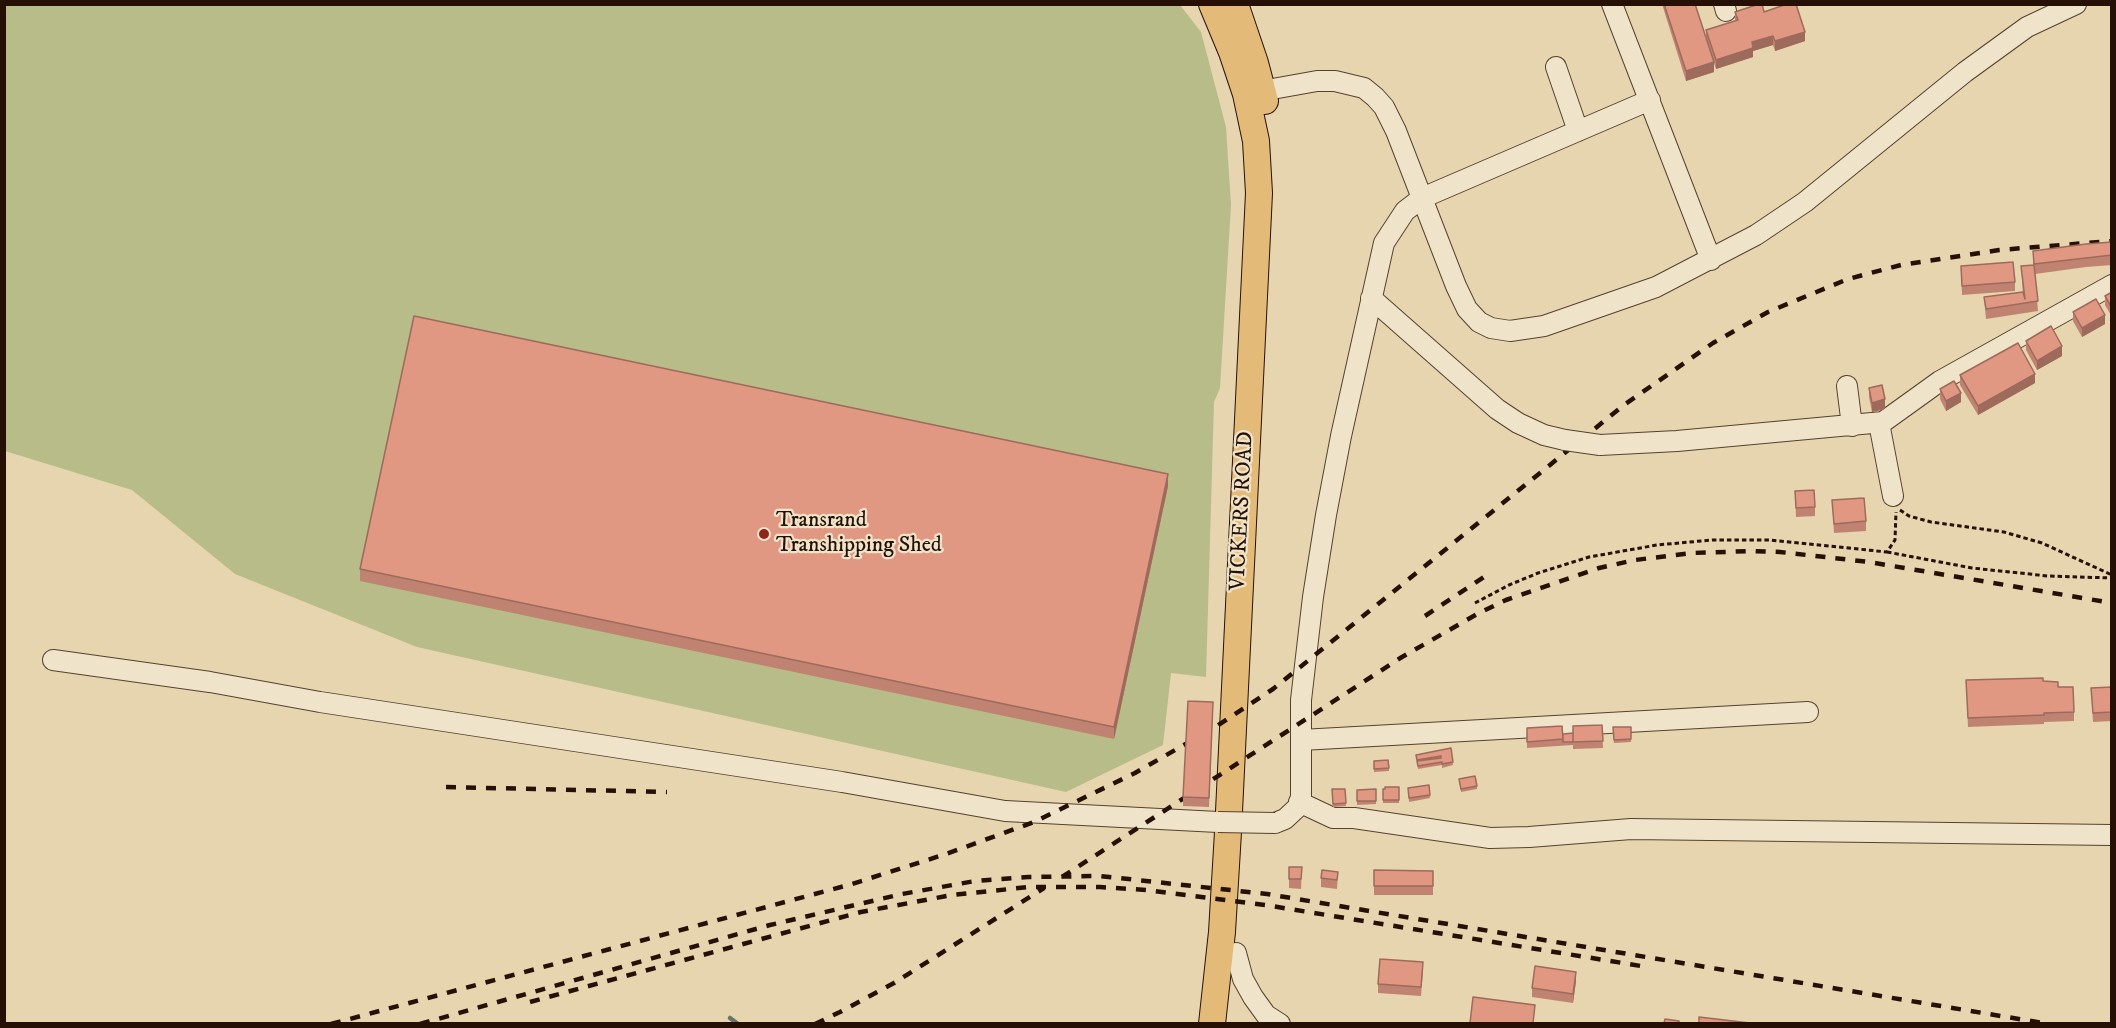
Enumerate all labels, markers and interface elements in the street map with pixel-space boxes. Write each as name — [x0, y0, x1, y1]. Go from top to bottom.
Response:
street label: VICKERS ROAD — [1226, 431, 1260, 591]
place label: Transrand Transhipping Shed — [776, 508, 942, 560]
marker: Transrand Transhipping Shed — [757, 527, 771, 541]

